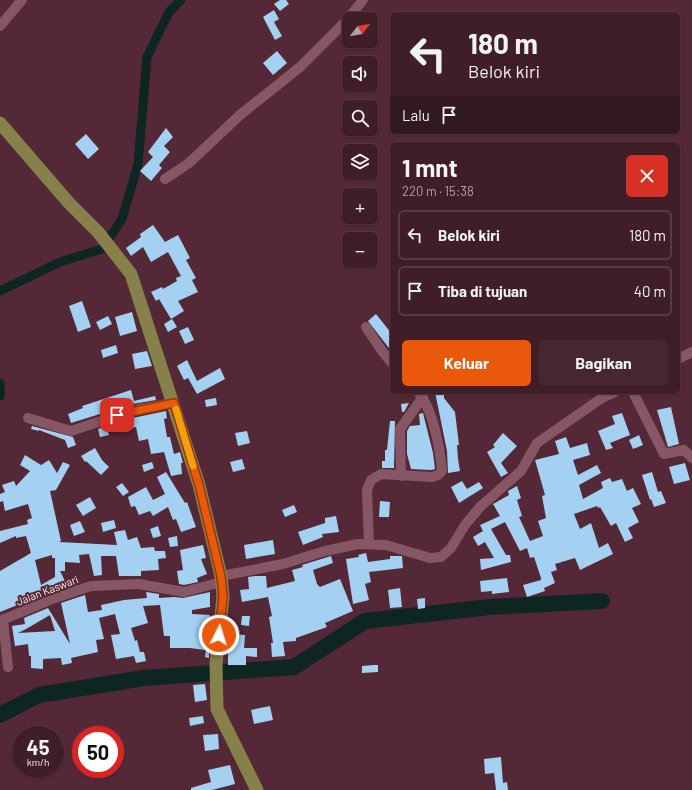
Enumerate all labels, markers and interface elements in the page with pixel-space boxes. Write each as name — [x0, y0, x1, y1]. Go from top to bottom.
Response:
north arrow — [342, 12, 378, 48]
map controls — [342, 12, 378, 268]
text: 180 m — [468, 26, 538, 60]
icon: left — [402, 28, 454, 80]
button: sound — [342, 56, 378, 92]
text: Belok kiri — [468, 60, 540, 82]
button: search — [342, 100, 378, 136]
icon: arrive — [438, 104, 460, 126]
text: Lalu — [402, 106, 430, 124]
button: layers — [342, 144, 378, 180]
text: 1 mnt — [402, 153, 458, 182]
button: close — [626, 155, 668, 197]
text: 220 m · 15:38 — [402, 183, 474, 199]
button: + — [342, 188, 378, 224]
icon: left — [404, 224, 426, 246]
text: Belok kiri — [438, 226, 500, 244]
text: 180 m — [629, 226, 666, 244]
button: − — [342, 232, 378, 268]
icon: arrive — [404, 280, 426, 302]
text: Tiba di tujuan — [438, 282, 527, 300]
text: 40 m — [634, 282, 666, 300]
button: Keluar — [402, 340, 531, 386]
button: Bagikan — [539, 340, 668, 386]
pin — [100, 398, 134, 432]
icon: arrive — [106, 404, 128, 426]
street label: Jalan Kaswari — [14, 572, 80, 608]
position arrow — [198, 614, 240, 656]
speed limit sign: 50 — [72, 726, 124, 778]
text: 45 — [27, 735, 49, 759]
text: km/h — [27, 756, 49, 768]

